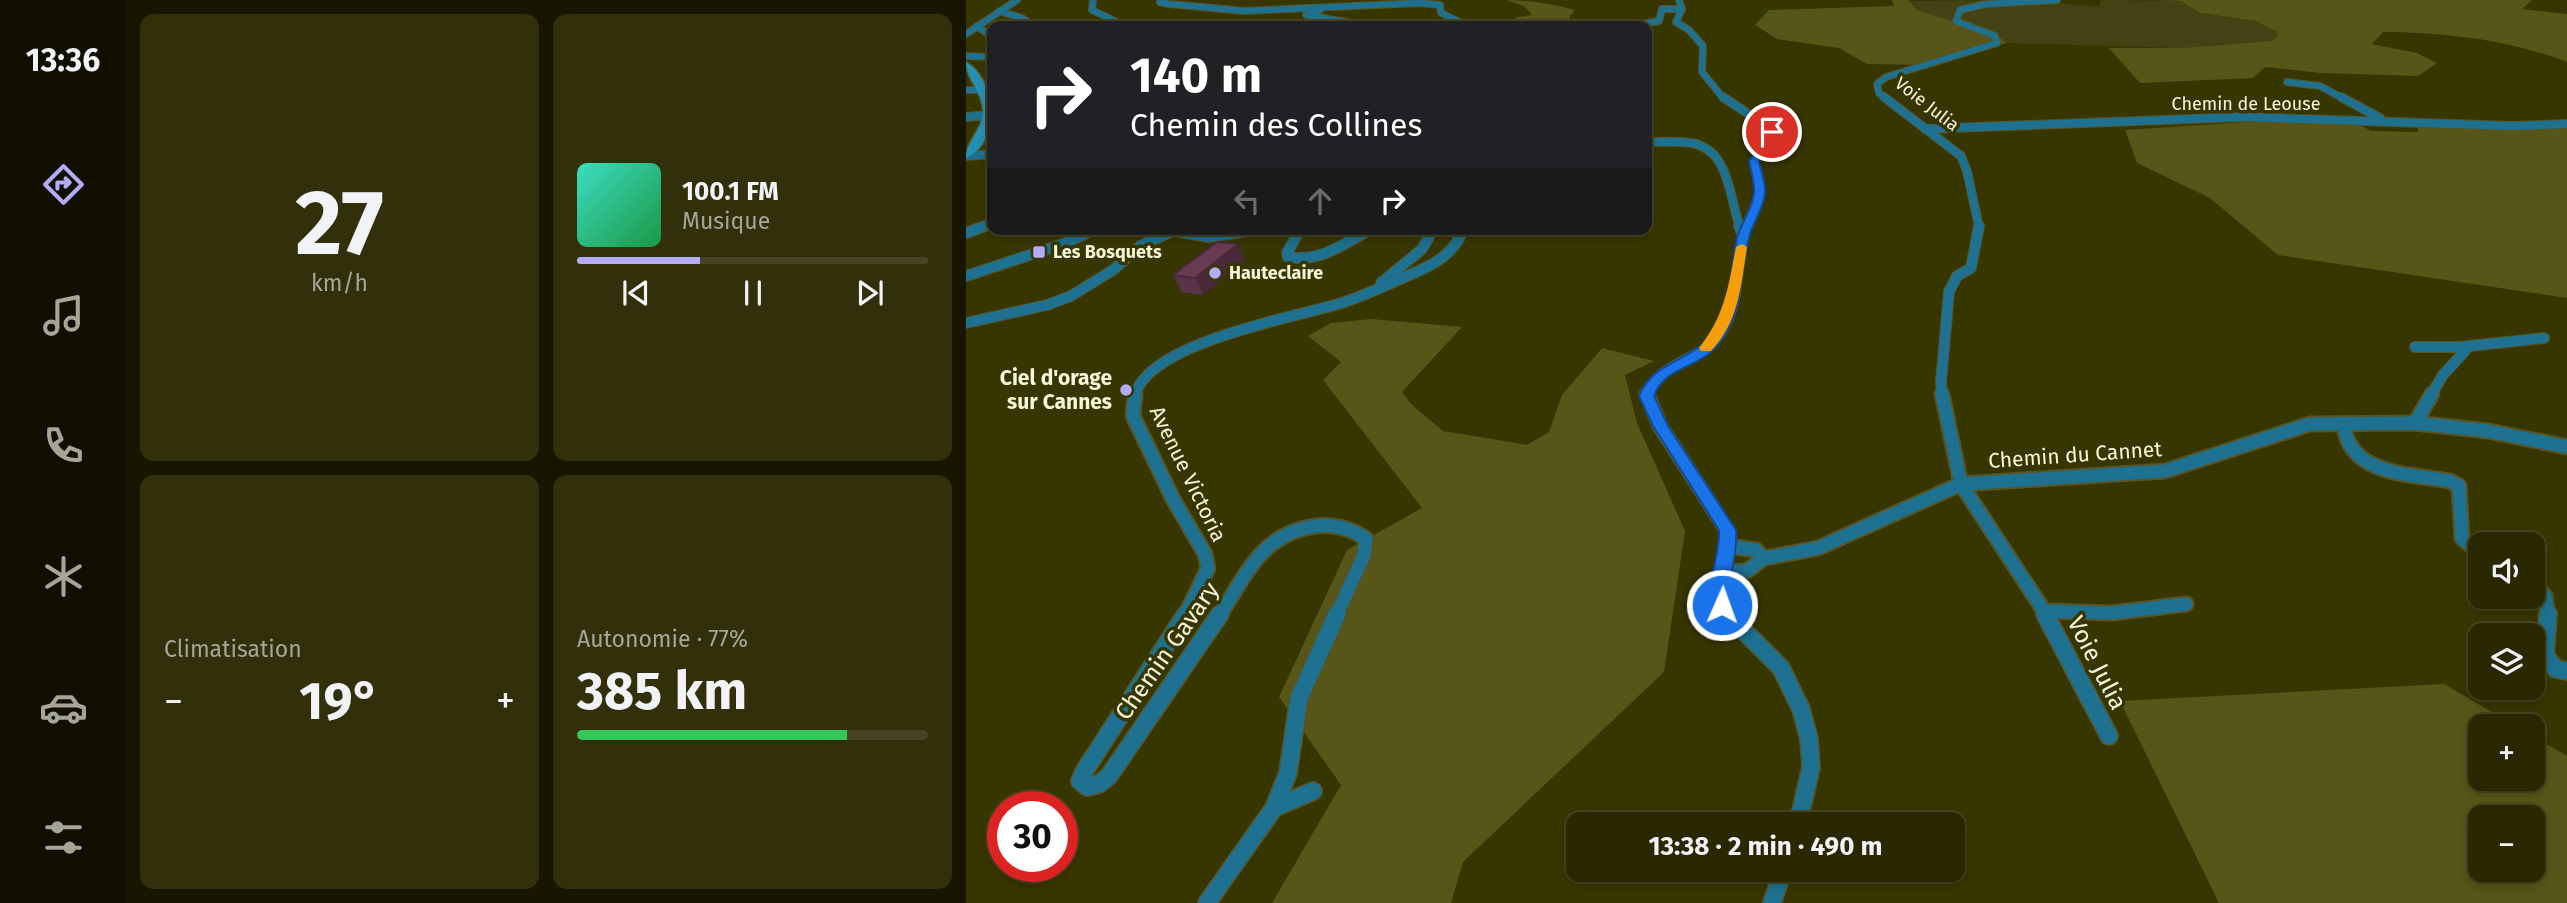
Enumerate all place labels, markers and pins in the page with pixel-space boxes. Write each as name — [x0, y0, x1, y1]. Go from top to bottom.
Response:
pin — [1742, 102, 1802, 162]
place label: Les Bosquets — [1053, 241, 1162, 263]
marker: Les Bosquets — [1031, 244, 1047, 260]
place label: Hauteclaire — [1229, 262, 1323, 284]
marker: Hauteclaire — [1207, 265, 1223, 281]
place label: Ciel d'orage sur Cannes — [1000, 365, 1112, 415]
marker: Ciel d'orage sur Cannes — [1118, 382, 1134, 398]

